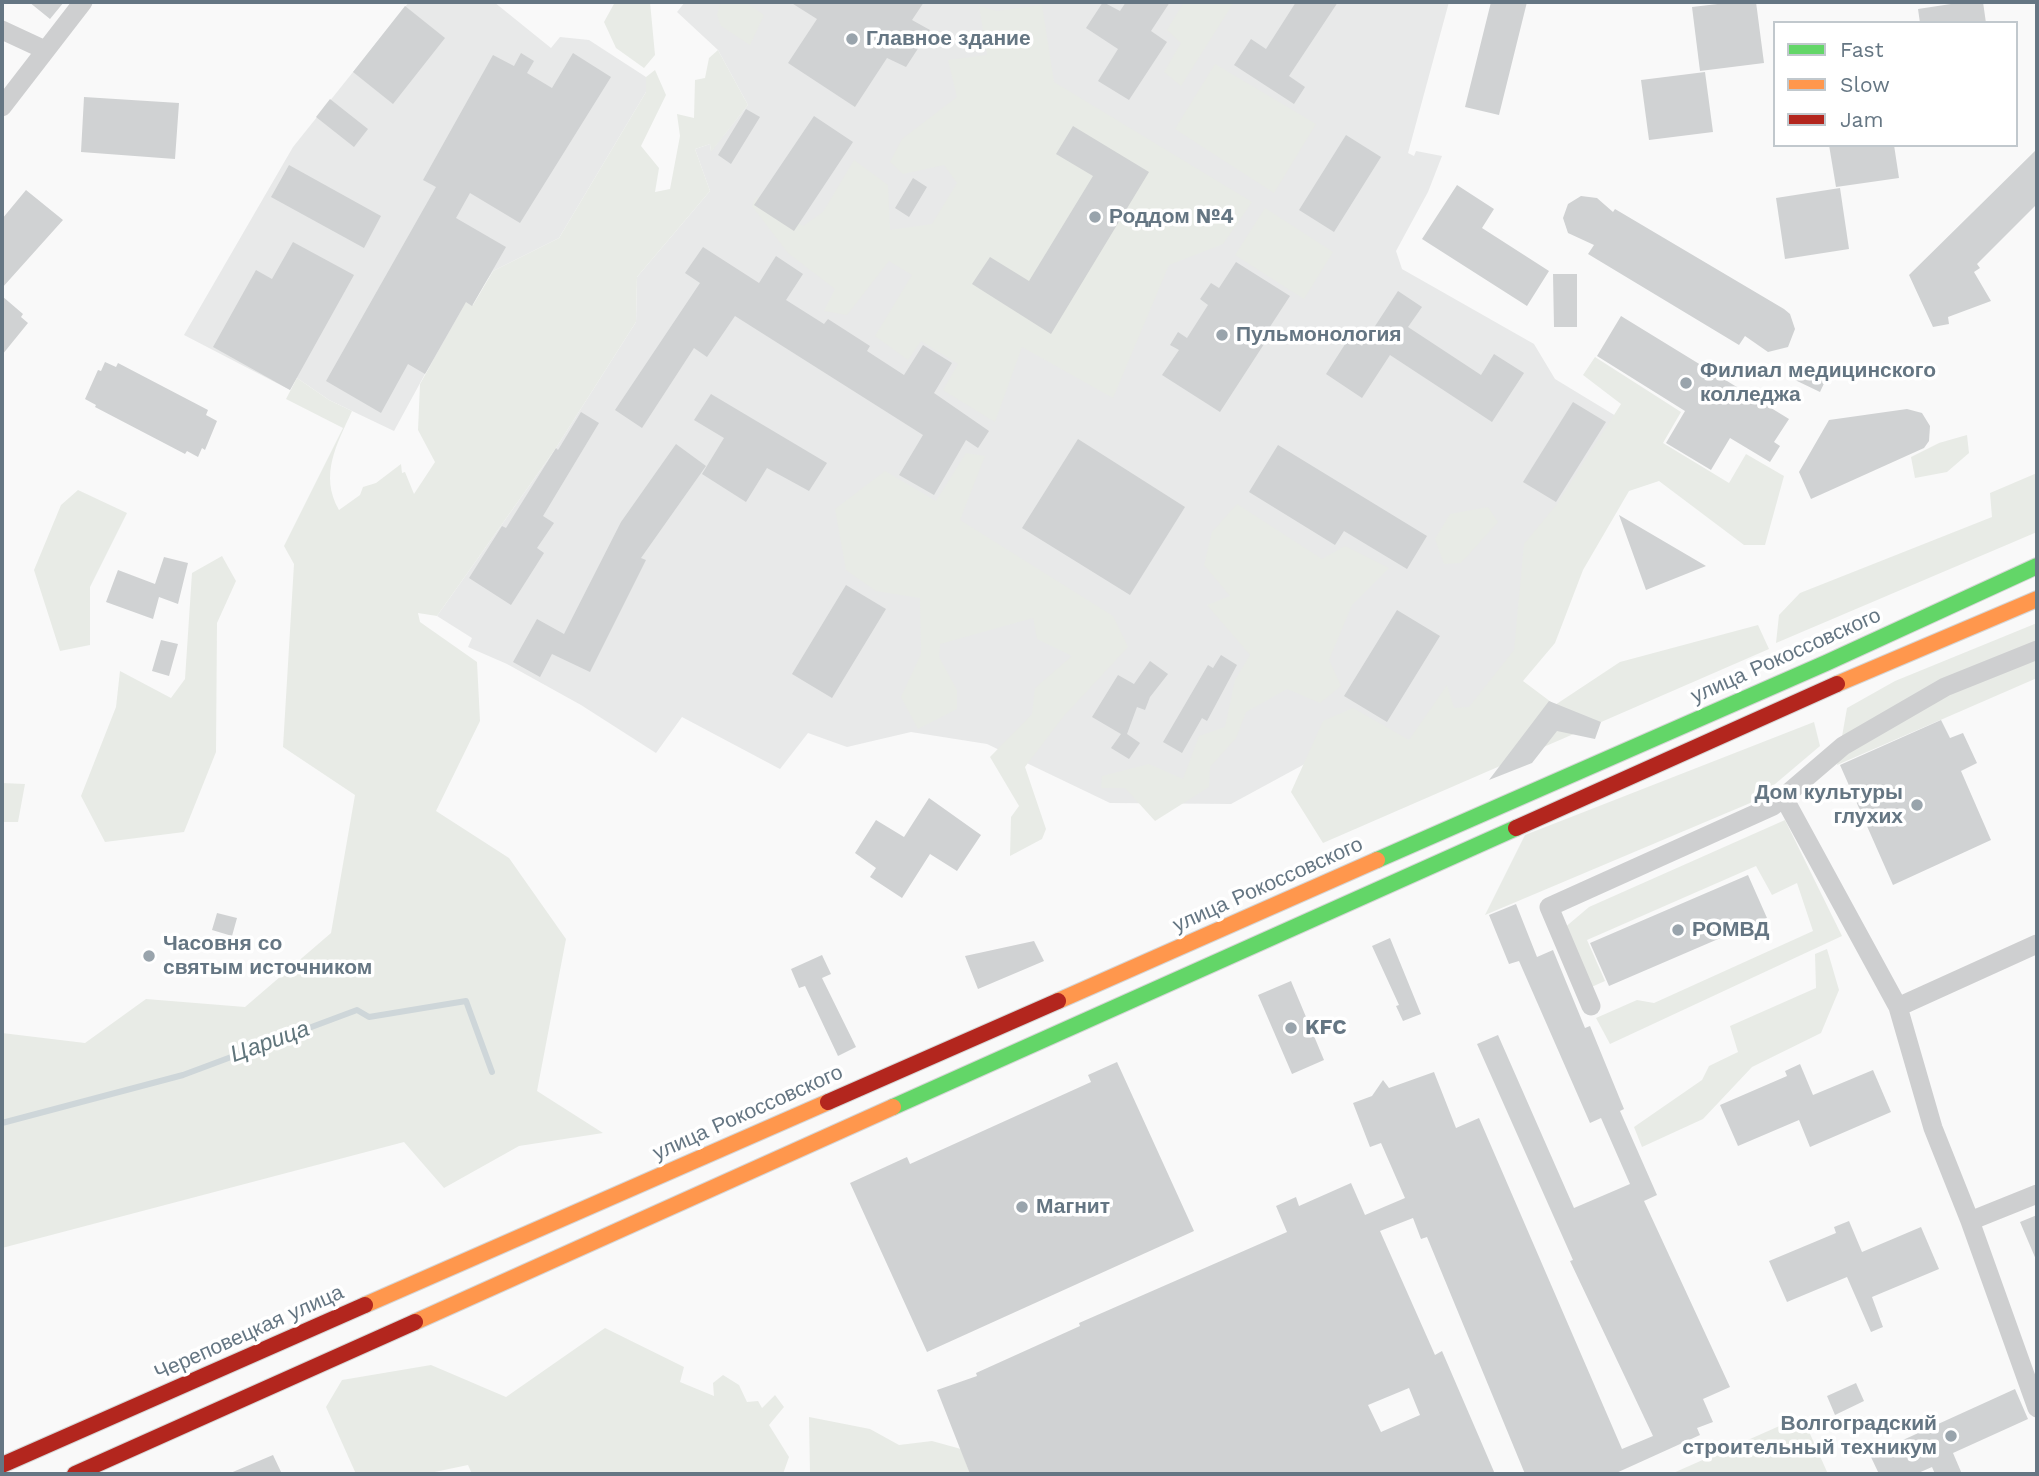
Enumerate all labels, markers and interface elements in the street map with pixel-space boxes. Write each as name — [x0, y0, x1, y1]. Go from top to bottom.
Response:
legend — [1773, 21, 2018, 147]
place label: Главное здание — [866, 26, 1031, 52]
marker: Главное здание — [844, 31, 860, 47]
text: Fast — [1840, 37, 1884, 62]
text: Slow — [1840, 72, 1890, 97]
text: Jam — [1840, 107, 1883, 132]
place label: Роддом №4 — [1109, 204, 1234, 230]
marker: Роддом №4 — [1087, 209, 1103, 225]
place label: Пульмонология — [1236, 322, 1402, 348]
marker: Пульмонология — [1214, 327, 1230, 343]
place label: Филиал медицинского колледжа — [1700, 358, 1936, 408]
marker: Филиал медицинского колледжа — [1678, 375, 1694, 391]
street label: улица Рокоссовского — [1687, 603, 1885, 709]
place label: Дом культуры глухих — [1754, 780, 1903, 830]
marker: Дом культуры глухих — [1909, 797, 1925, 813]
street label: улица Рокоссовского — [1169, 832, 1367, 938]
place label: РОМВД — [1692, 917, 1769, 943]
marker: РОМВД — [1670, 922, 1686, 938]
place label: Часовня со святым источником — [163, 931, 372, 981]
marker: Часовня со святым источником — [141, 948, 157, 964]
water label: Царица — [227, 1015, 313, 1069]
place label: KFC — [1305, 1015, 1347, 1041]
marker: KFC — [1283, 1020, 1299, 1036]
street label: улица Рокоссовского — [649, 1060, 847, 1166]
place label: Магнит — [1036, 1194, 1110, 1220]
marker: Магнит — [1014, 1199, 1030, 1215]
street label: Череповецкая улица — [151, 1280, 347, 1386]
place label: Волгоградский строительный техникум — [1682, 1411, 1937, 1461]
marker: Волгоградский строительный техникум — [1943, 1428, 1959, 1444]

